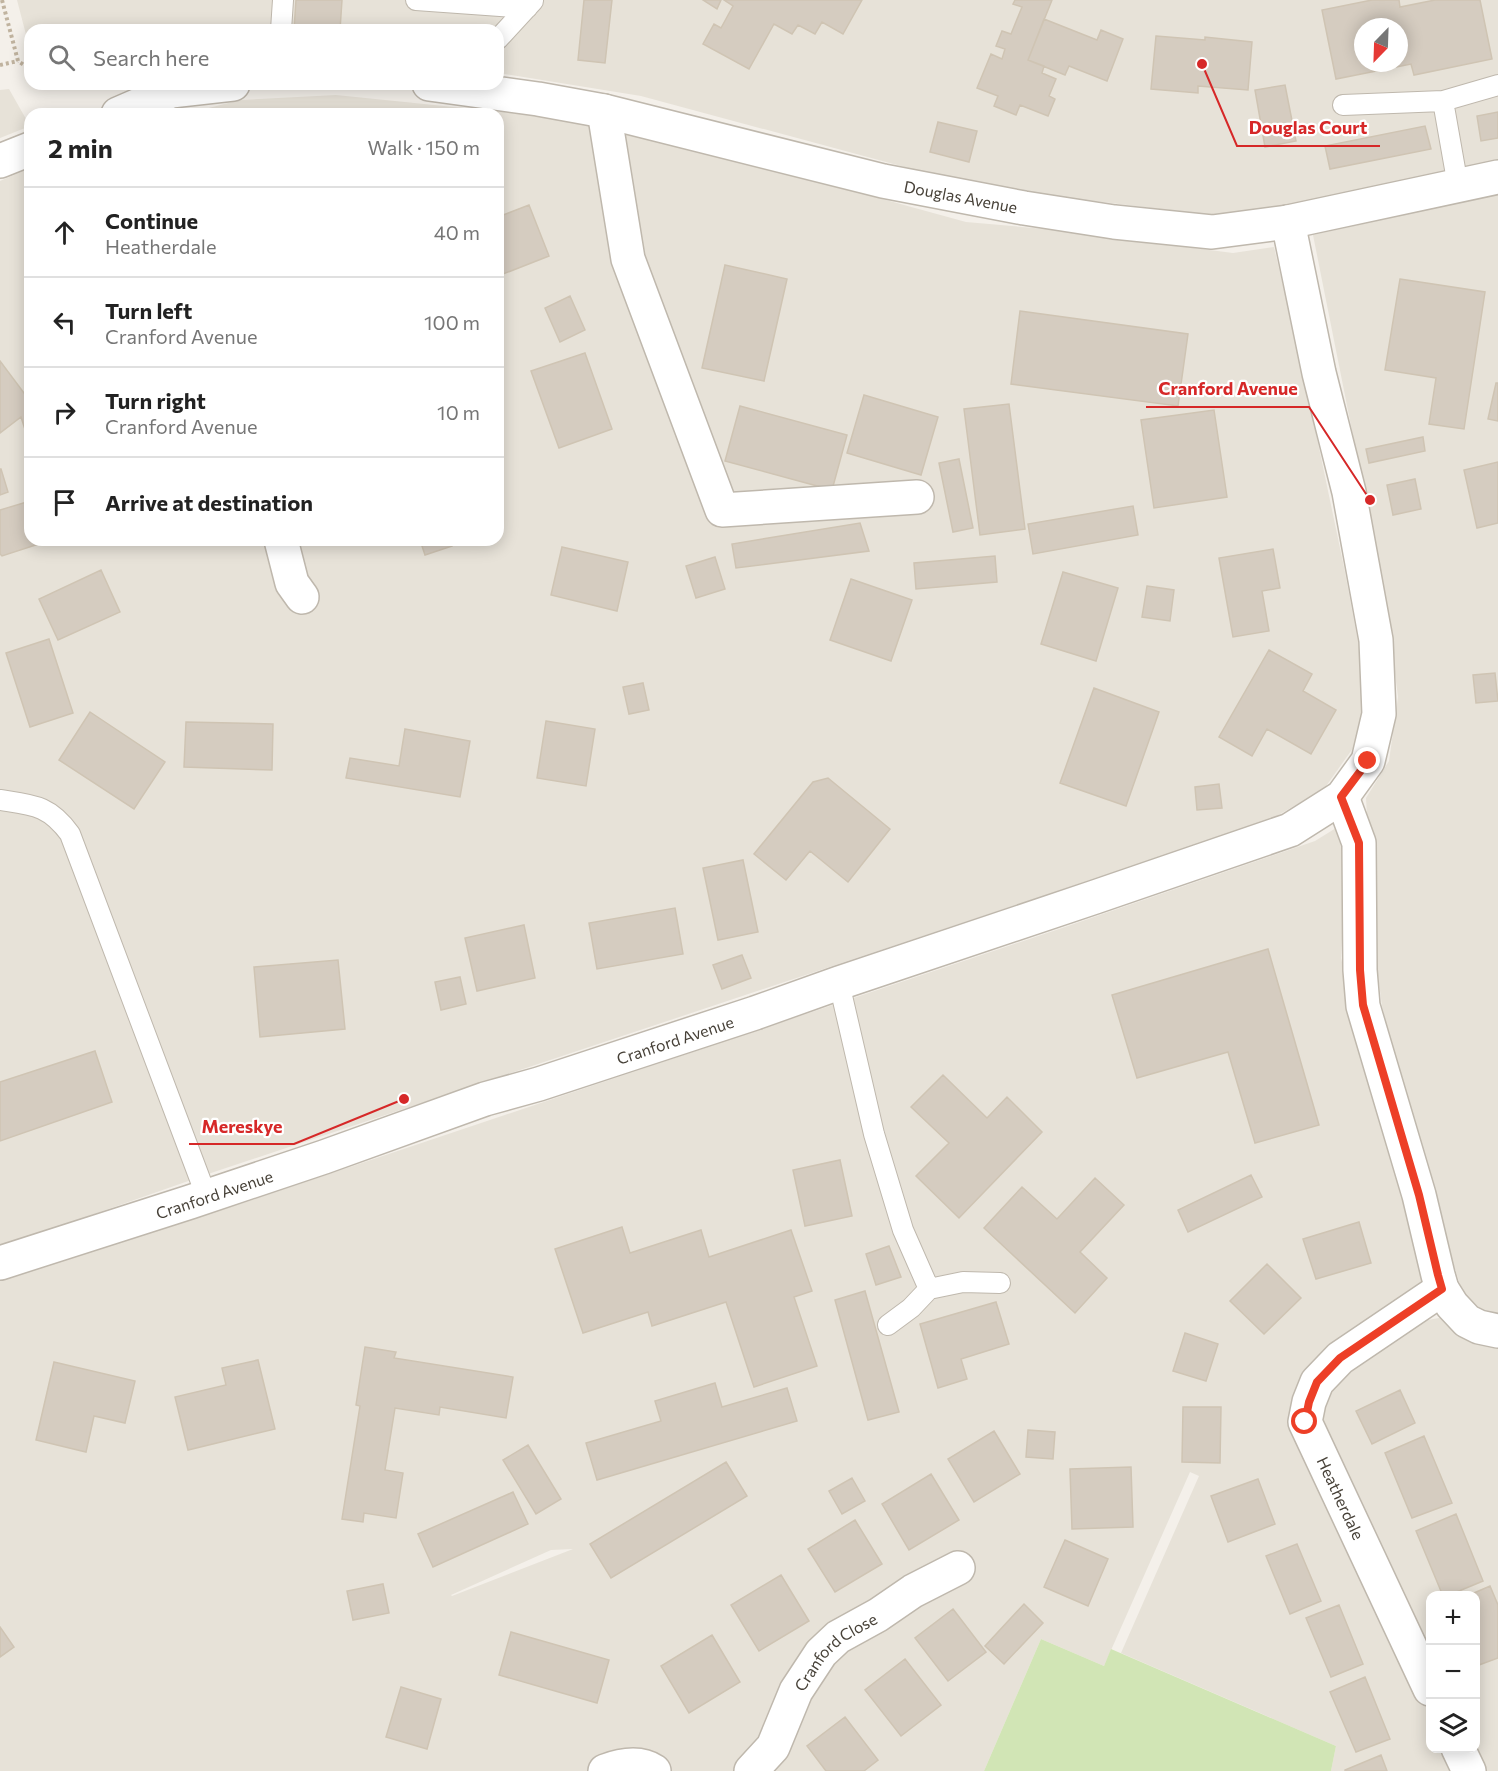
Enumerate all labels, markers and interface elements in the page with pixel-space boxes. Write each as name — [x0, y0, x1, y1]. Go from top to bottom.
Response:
north arrow — [1354, 18, 1408, 72]
search box — [24, 24, 504, 90]
icon: search — [45, 41, 78, 74]
text: Search here — [93, 44, 209, 71]
callout: Douglas Court — [1237, 110, 1380, 146]
text: Douglas Court — [1249, 116, 1368, 138]
text: 2 min — [48, 132, 113, 163]
text: Walk · 150 m — [368, 135, 480, 159]
street label: Douglas Avenue — [902, 176, 1019, 216]
text: Continue — [105, 207, 198, 234]
icon: ahead — [48, 216, 81, 249]
text: 40 m — [434, 220, 480, 244]
text: Heatherdale — [105, 234, 217, 258]
text: Turn left — [105, 297, 192, 324]
icon: left — [48, 306, 81, 339]
text: 100 m — [424, 310, 480, 334]
text: Cranford Avenue — [105, 324, 257, 348]
callout: Cranford Avenue — [1146, 371, 1309, 407]
text: Cranford Avenue — [1158, 377, 1298, 399]
text: Turn right — [105, 387, 206, 414]
icon: right — [48, 396, 81, 429]
text: 10 m — [437, 400, 480, 424]
text: Cranford Avenue — [105, 414, 257, 438]
icon: arrive — [48, 486, 81, 519]
text: Arrive at destination — [105, 489, 313, 516]
route end — [1354, 747, 1380, 773]
street label: Cranford Avenue — [614, 1011, 736, 1067]
callout: Mereskye — [189, 1108, 294, 1144]
text: Mereskye — [201, 1115, 283, 1137]
street label: Cranford Avenue — [153, 1165, 275, 1222]
route start — [1291, 1408, 1317, 1434]
street label: Heatherdale — [1314, 1454, 1368, 1542]
map controls — [1426, 1591, 1480, 1753]
button: + — [1426, 1591, 1480, 1645]
street label: Cranford Close — [789, 1608, 880, 1694]
button: − — [1426, 1645, 1480, 1699]
button: layers — [1426, 1699, 1480, 1753]

